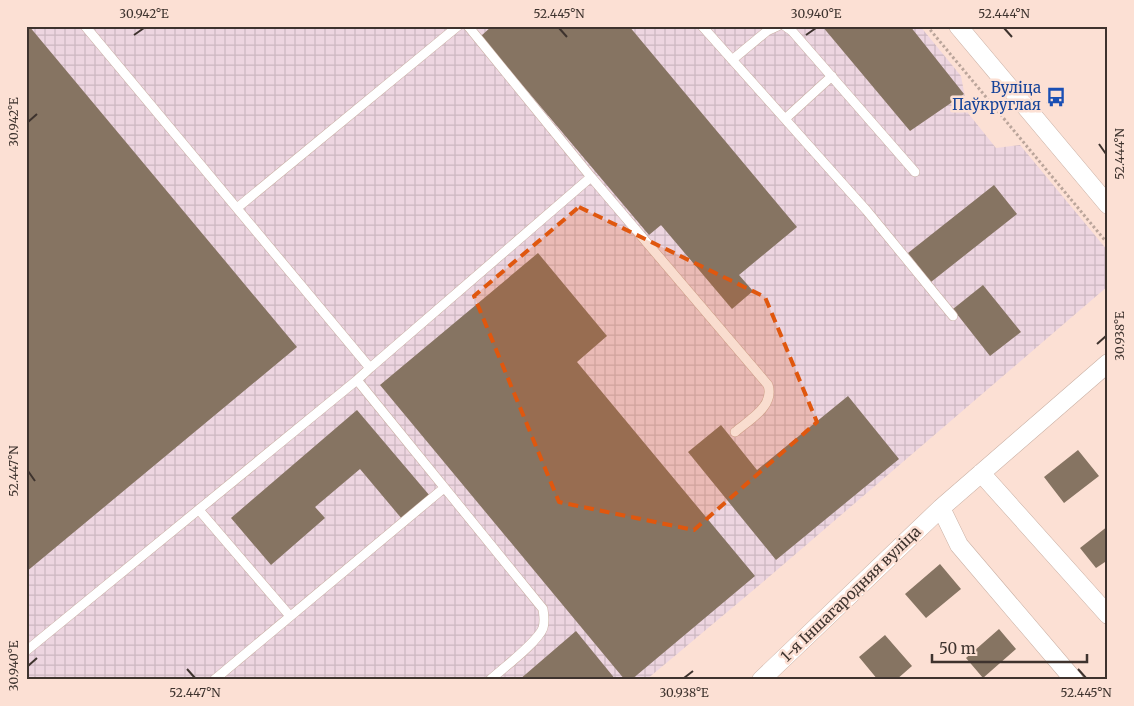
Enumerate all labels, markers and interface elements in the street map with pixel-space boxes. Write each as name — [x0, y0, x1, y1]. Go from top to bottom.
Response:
text: 30.942°E — [119, 6, 169, 21]
text: 52.445°N — [533, 6, 585, 21]
text: 30.940°E — [791, 6, 842, 21]
text: 52.444°N — [978, 6, 1030, 21]
place label: Вуліца Паўкруглая — [952, 78, 1041, 114]
bus stop icon: Вуліца Паўкруглая — [1045, 86, 1067, 108]
text: 30.942°E — [6, 97, 21, 147]
text: 52.444°N — [1112, 128, 1127, 180]
text: 30.938°E — [1112, 311, 1127, 361]
text: 52.447°N — [6, 445, 21, 497]
street label: 1-я Іншагародняя вуліца — [777, 522, 925, 666]
scale bar — [932, 631, 1086, 663]
text: 50 m — [939, 639, 976, 658]
text: 30.940°E — [6, 640, 21, 691]
text: 52.447°N — [169, 685, 221, 700]
text: 30.938°E — [659, 685, 709, 700]
text: 52.445°N — [1060, 685, 1112, 700]

